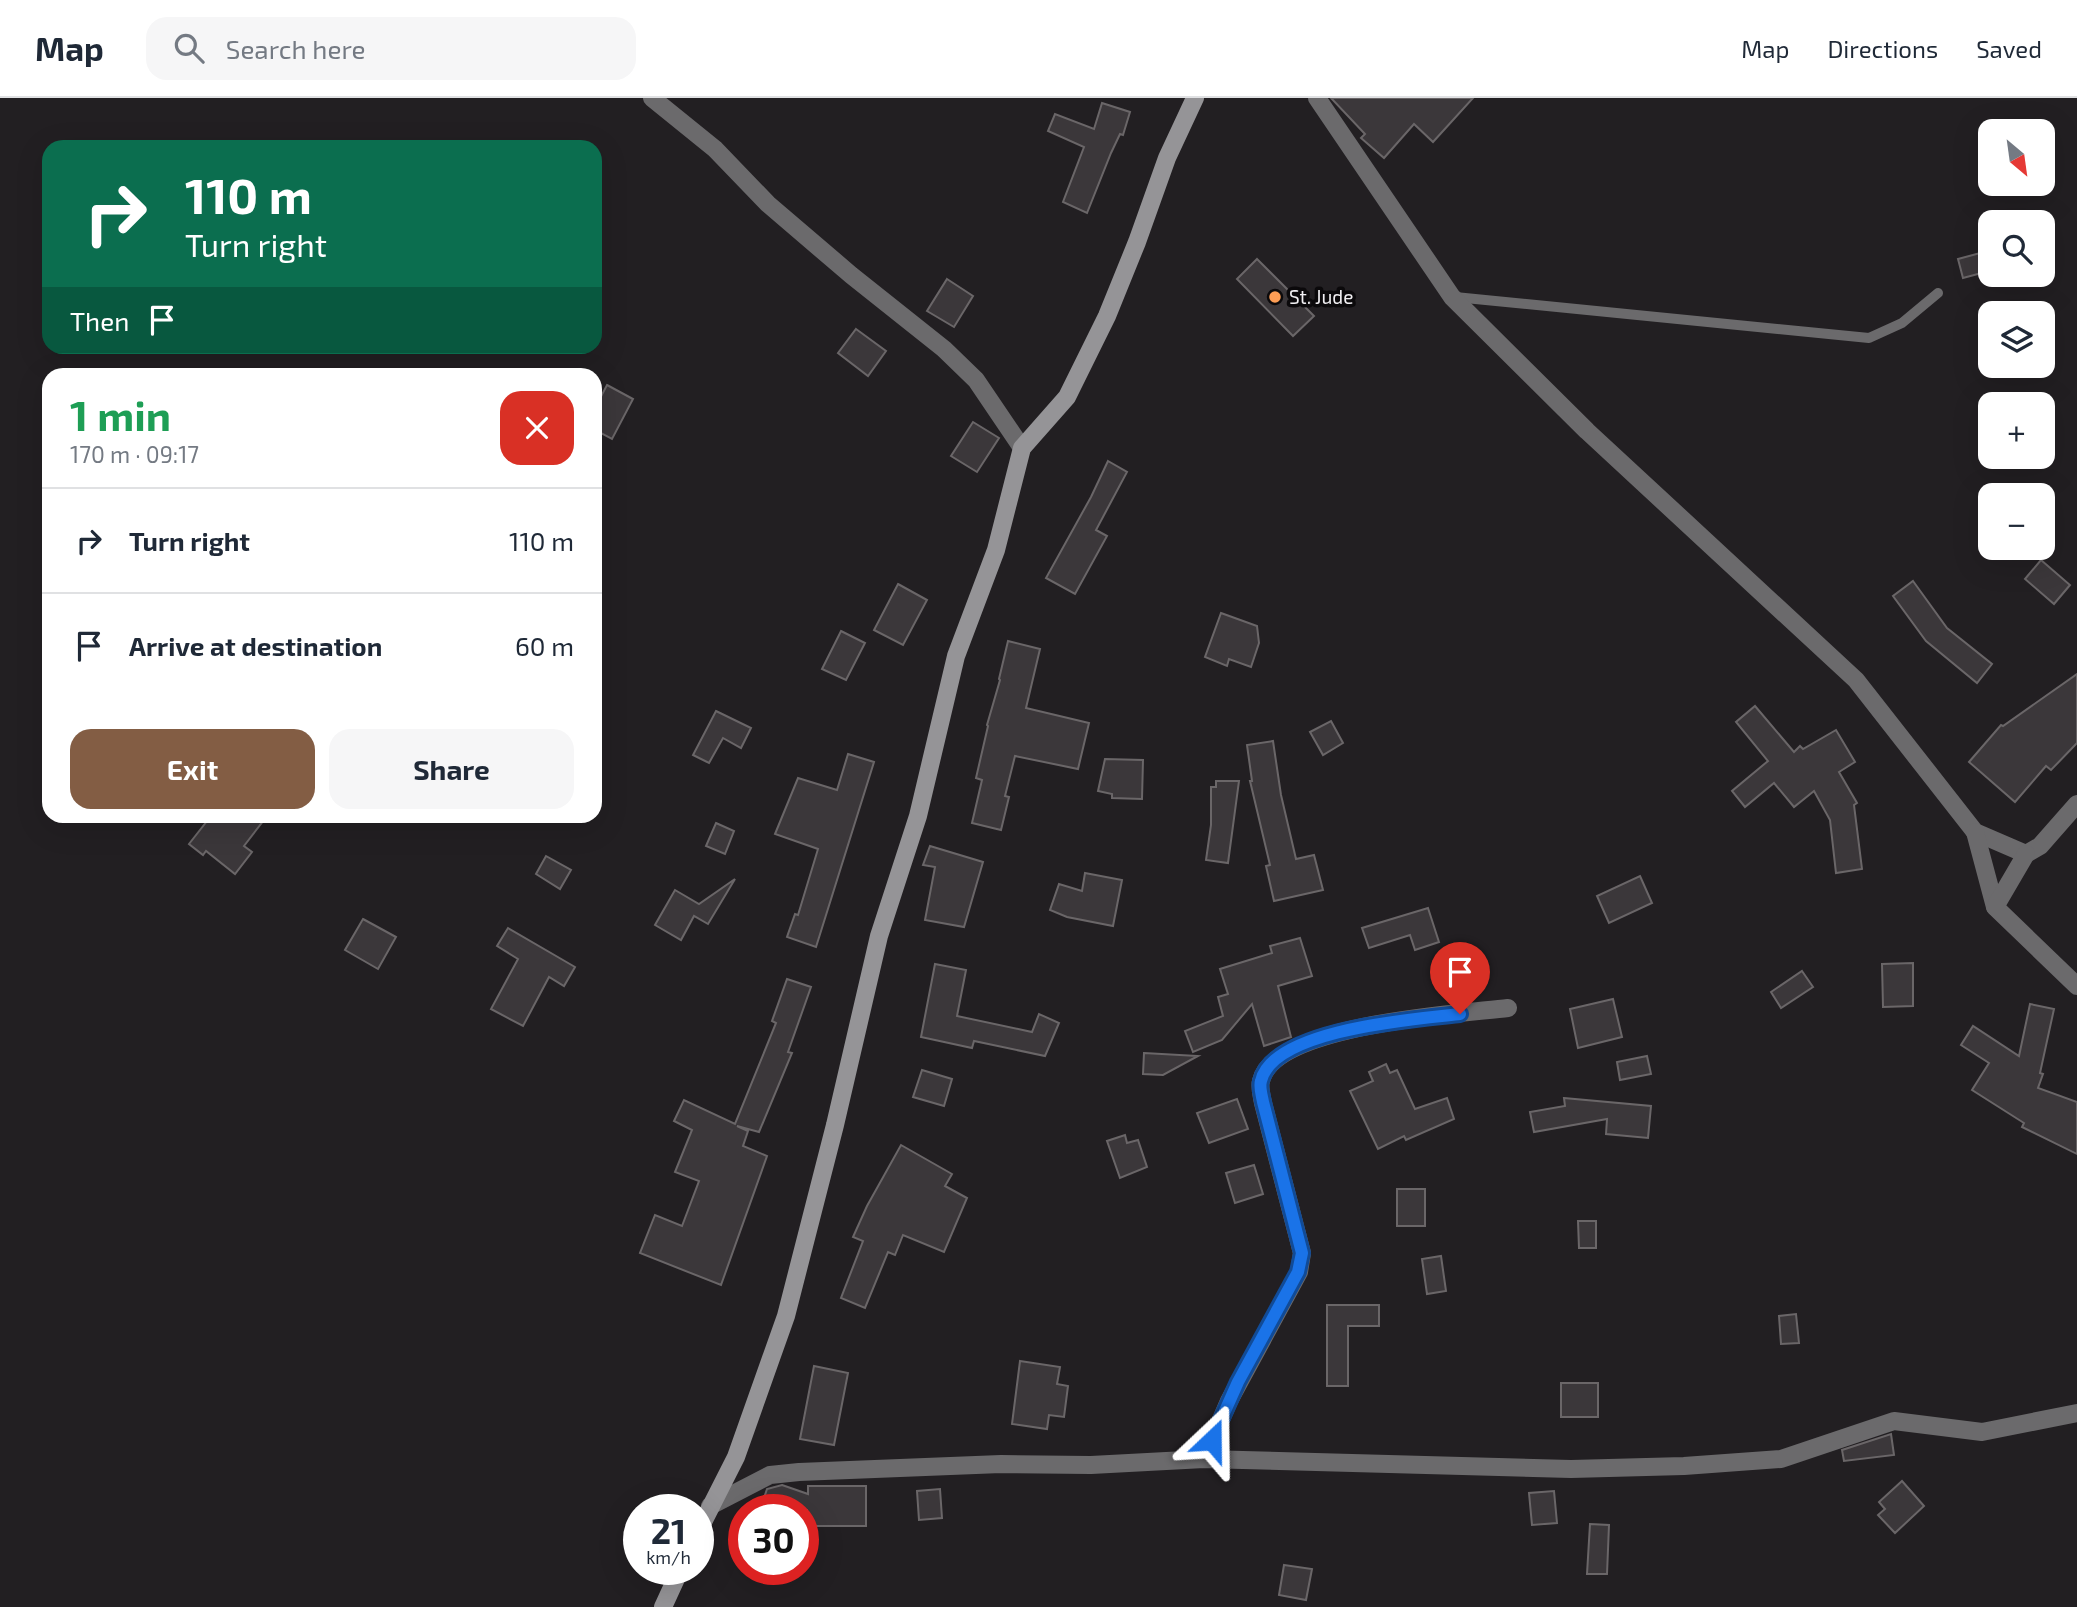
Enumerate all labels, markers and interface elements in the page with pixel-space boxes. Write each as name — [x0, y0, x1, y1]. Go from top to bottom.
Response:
search box — [146, 17, 636, 80]
text: Map — [35, 28, 104, 68]
icon: search — [170, 29, 208, 67]
text: Search here — [226, 33, 365, 64]
text: Map — [1741, 34, 1789, 63]
text: Directions — [1827, 34, 1938, 63]
text: Saved — [1976, 34, 2042, 63]
north arrow — [1978, 119, 2054, 196]
map controls — [1978, 119, 2055, 560]
text: 110 m — [185, 165, 312, 224]
icon: right — [70, 168, 161, 259]
button: search — [1978, 210, 2055, 287]
text: Turn right — [185, 225, 327, 263]
place label: St. Jude — [1289, 285, 1353, 308]
marker: St. Jude — [1267, 289, 1283, 305]
icon: arrive — [143, 301, 181, 339]
button: layers — [1978, 301, 2055, 378]
text: Then — [70, 305, 129, 336]
text: 1 min — [70, 389, 171, 439]
button: close — [500, 391, 574, 465]
button: + — [1978, 392, 2055, 469]
text: 170 m · 09:17 — [70, 440, 199, 468]
button: − — [1978, 483, 2055, 560]
icon: right — [70, 522, 108, 560]
text: Turn right — [129, 525, 250, 556]
text: 110 m — [509, 525, 574, 556]
icon: arrive — [70, 627, 108, 665]
text: Arrive at destination — [129, 630, 382, 661]
text: 60 m — [515, 630, 574, 661]
button: Exit — [70, 729, 315, 809]
button: Share — [329, 729, 574, 809]
pin — [1430, 942, 1490, 1014]
icon: arrive — [1441, 953, 1479, 991]
position arrow — [1175, 1403, 1249, 1477]
speed limit sign: 30 — [728, 1494, 819, 1585]
text: 21 — [651, 1509, 686, 1551]
text: km/h — [646, 1546, 691, 1568]

